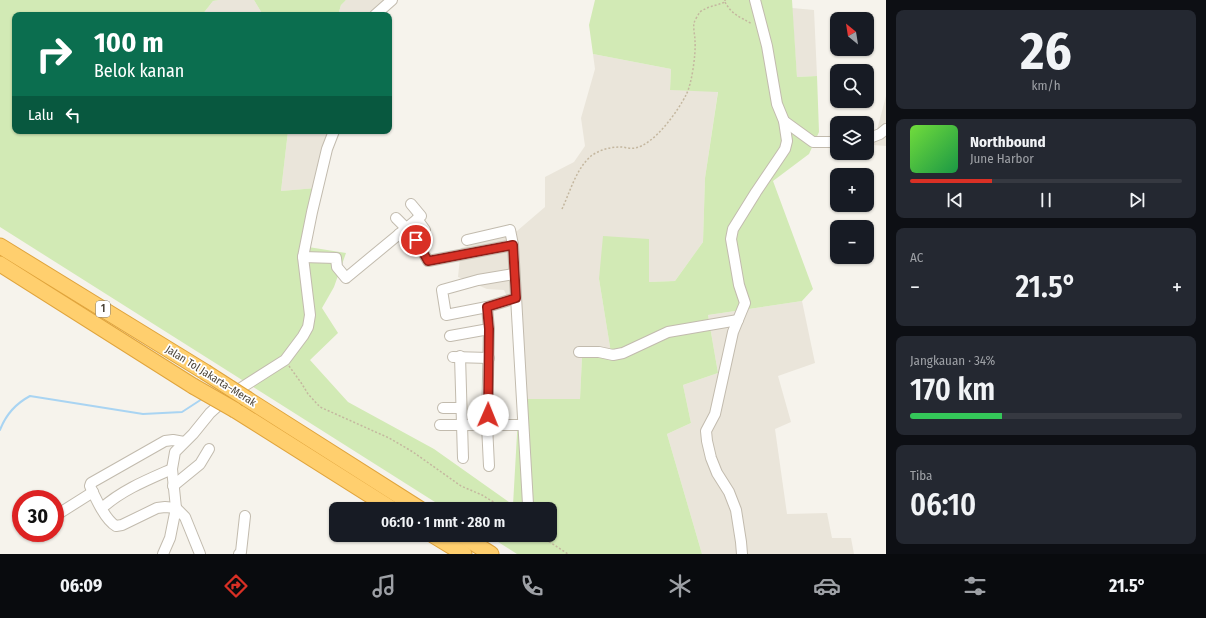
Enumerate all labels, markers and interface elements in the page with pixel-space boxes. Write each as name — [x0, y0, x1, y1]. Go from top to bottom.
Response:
north arrow — [830, 12, 874, 56]
map controls — [830, 12, 874, 264]
text: 26 — [1020, 20, 1072, 83]
text: 100 m — [94, 26, 164, 59]
icon: right — [28, 28, 80, 80]
text: Belok kanan — [94, 60, 184, 82]
button: search — [830, 64, 874, 108]
text: km/h — [1032, 78, 1061, 93]
icon: left — [62, 104, 84, 126]
text: Lalu — [28, 106, 54, 124]
button: layers — [830, 116, 874, 160]
text: Northbound — [970, 133, 1046, 151]
text: June Harbor — [970, 151, 1034, 166]
button: + — [830, 168, 874, 212]
icon: previous — [944, 189, 966, 211]
icon: pause — [1035, 189, 1057, 211]
icon: next — [1126, 189, 1148, 211]
button: − — [830, 220, 874, 264]
pin — [399, 223, 433, 257]
icon: arrive — [405, 229, 427, 251]
text: AC — [910, 250, 923, 265]
text: 21.5° — [1015, 269, 1076, 305]
text: − — [910, 274, 920, 301]
text: + — [1172, 274, 1182, 301]
road number: 1 — [96, 301, 110, 317]
street label: Jalan Tol Jakarta–Merak — [163, 343, 260, 410]
text: Jangkauan · 34% — [910, 353, 995, 368]
text: 170 km — [910, 372, 995, 408]
position arrow — [467, 394, 509, 436]
text: Tiba — [910, 468, 932, 483]
text: 06:10 — [910, 487, 976, 523]
speed limit sign: 30 — [12, 490, 64, 542]
text: 06:10 · 1 mnt · 280 m — [381, 513, 505, 531]
icon: directions — [222, 572, 250, 600]
icon: music — [370, 572, 398, 600]
icon: phone — [518, 572, 546, 600]
icon: climate — [666, 572, 694, 600]
icon: car — [813, 572, 841, 600]
icon: filters — [961, 572, 989, 600]
text: 06:09 — [60, 575, 102, 597]
text: 21.5° — [1109, 575, 1146, 597]

